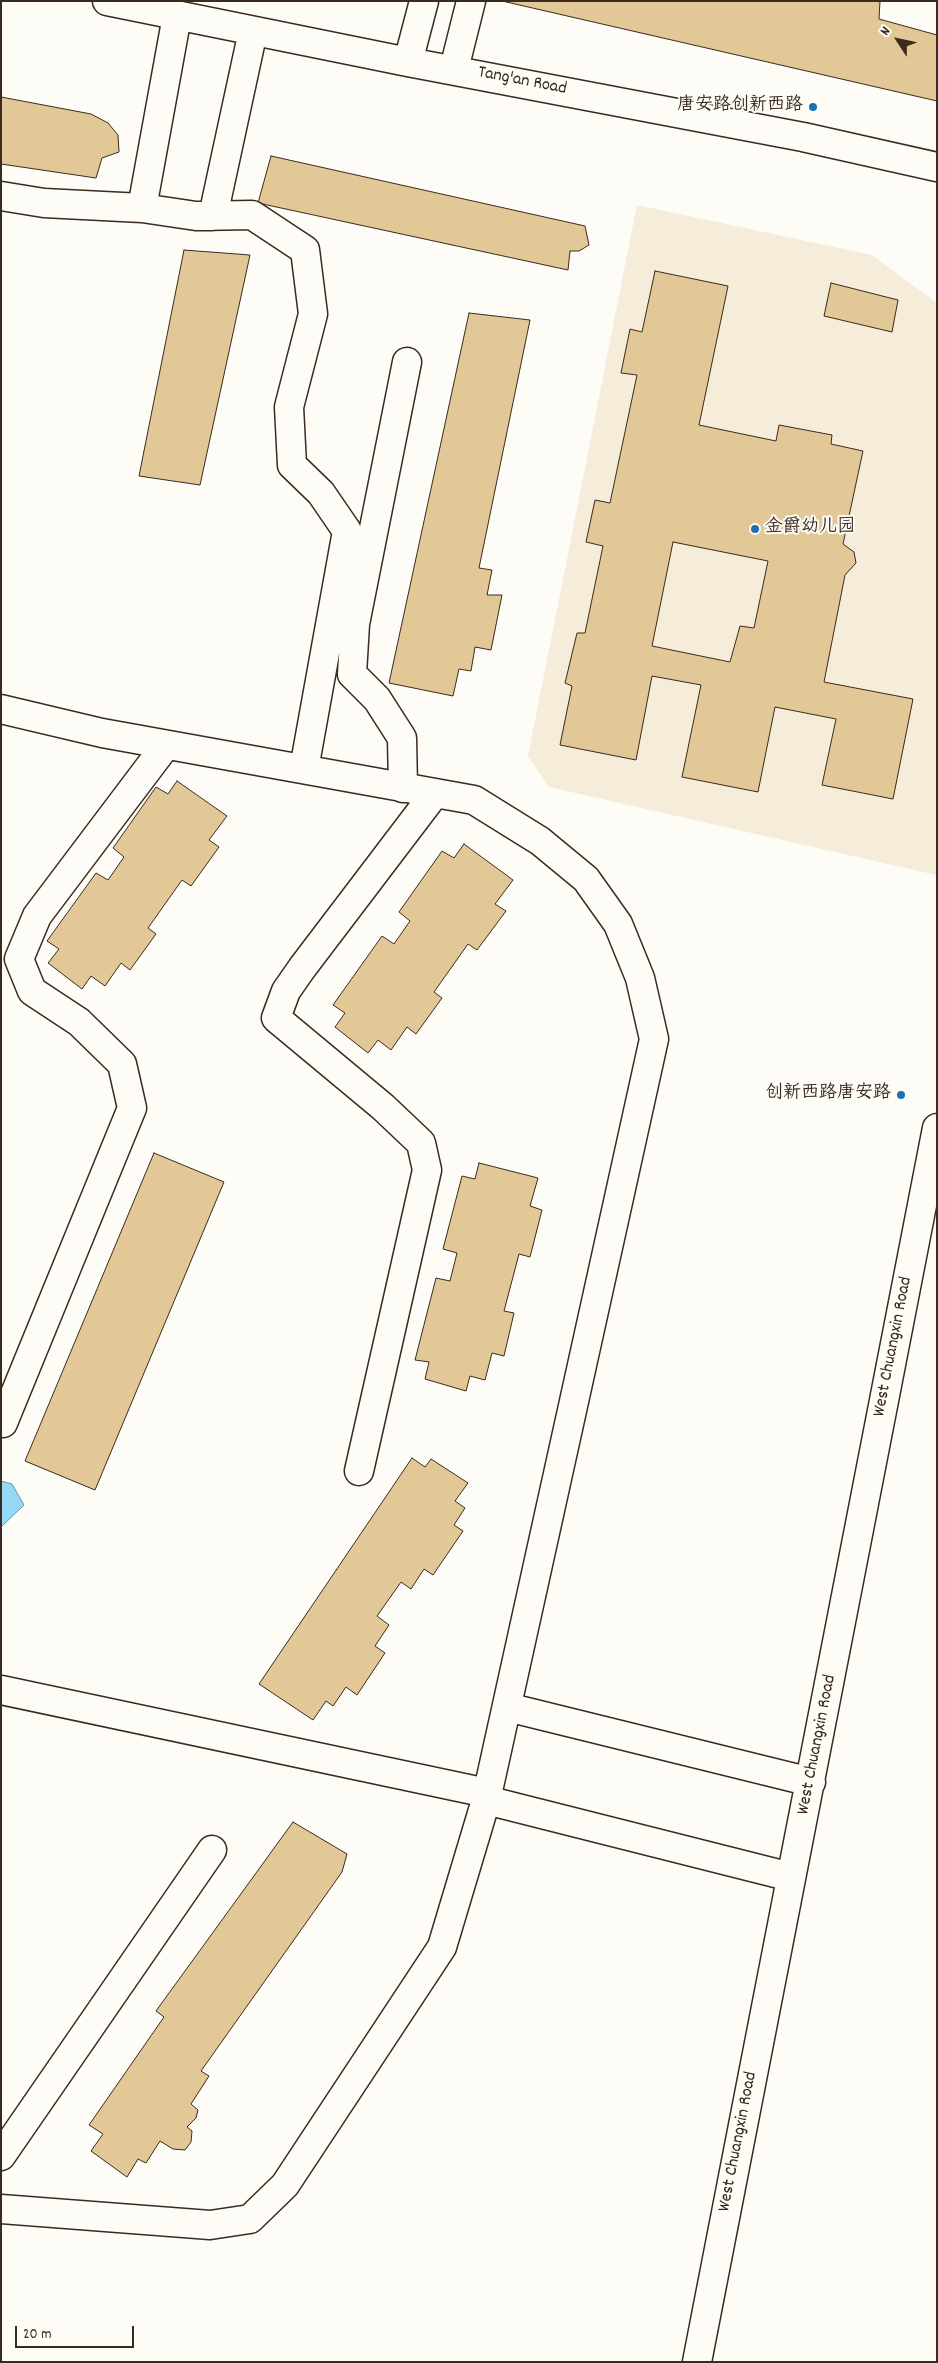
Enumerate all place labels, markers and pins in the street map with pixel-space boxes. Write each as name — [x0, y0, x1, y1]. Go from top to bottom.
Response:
place label: 唐安路创新西路 — [677, 96, 803, 118]
marker: 唐安路创新西路 — [807, 101, 819, 113]
place label: 金爵幼儿园 — [765, 518, 855, 540]
marker: 金爵幼儿园 — [749, 523, 761, 535]
place label: 创新西路唐安路 — [765, 1084, 891, 1106]
marker: 创新西路唐安路 — [895, 1089, 907, 1101]

